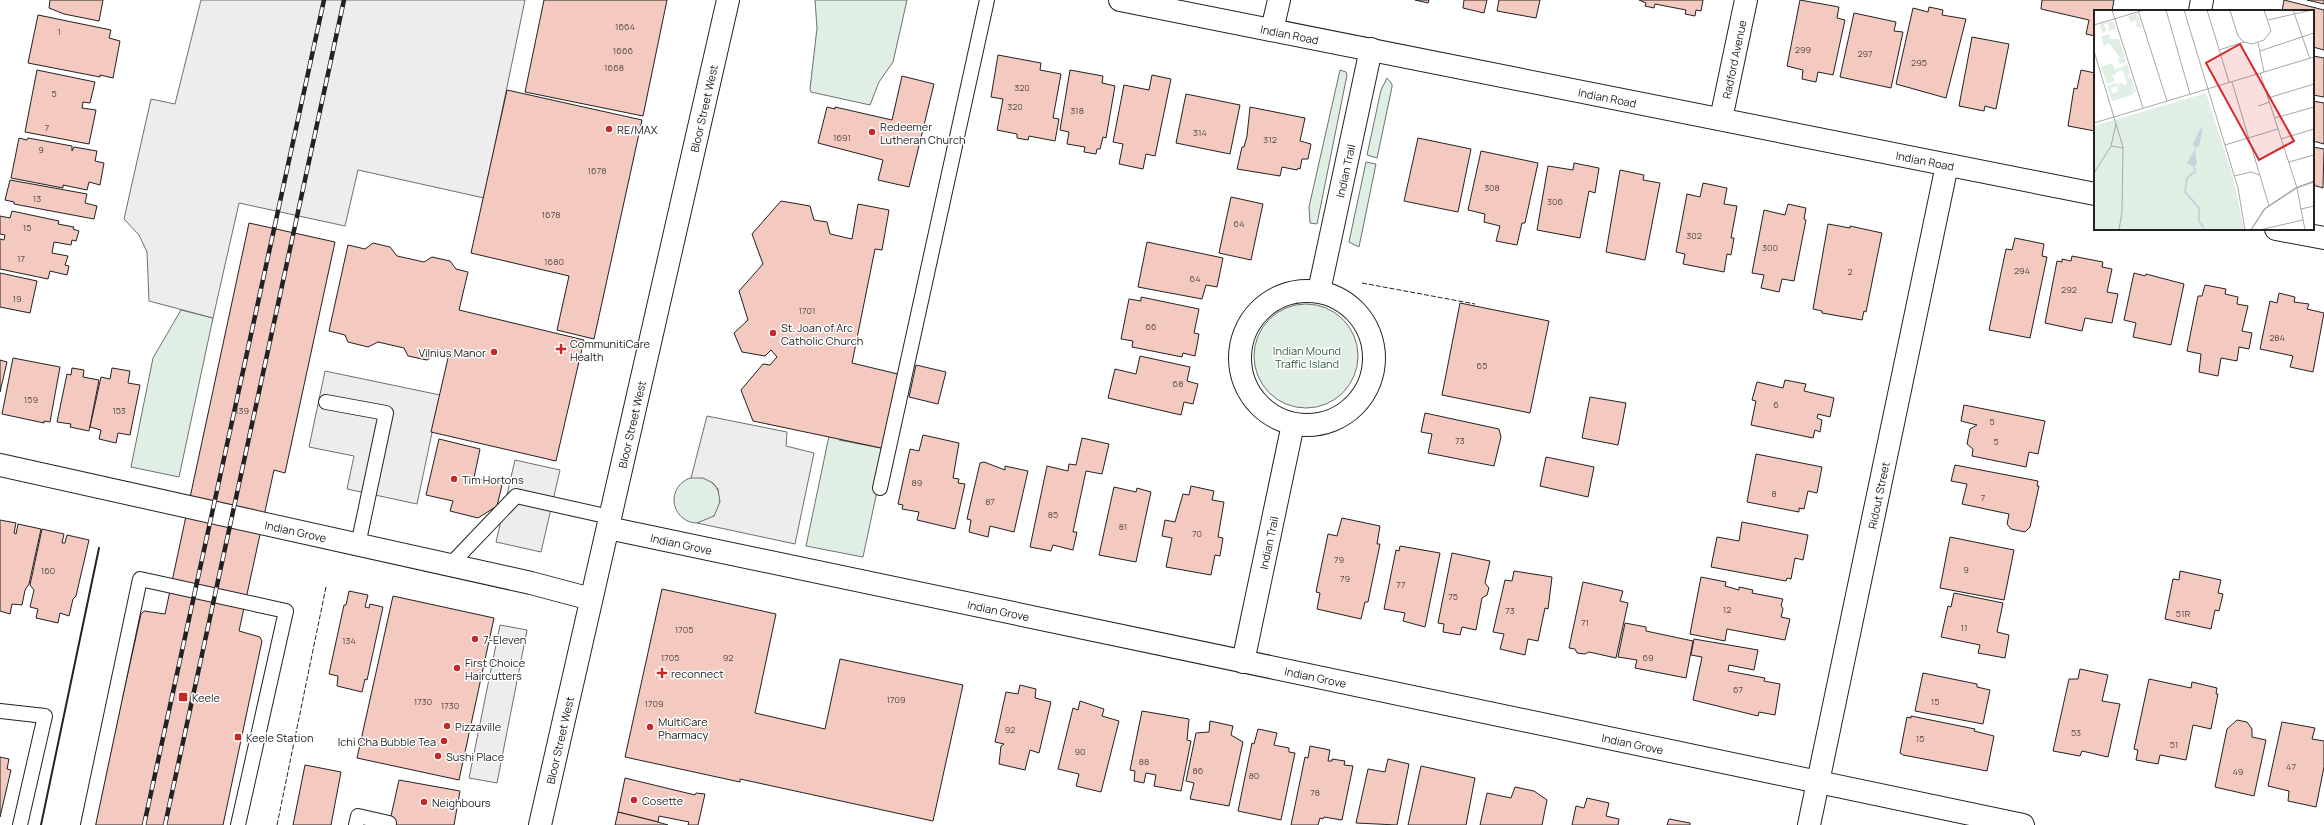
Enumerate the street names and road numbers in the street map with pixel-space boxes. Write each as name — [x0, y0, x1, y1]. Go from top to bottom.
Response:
street label: Radford Avenue — [1718, 18, 1749, 100]
street label: Indian Road — [1259, 21, 1320, 47]
street label: Bloor Street West — [686, 63, 721, 154]
street label: Indian Road — [1577, 84, 1638, 110]
street label: Indian Trail — [1332, 143, 1358, 199]
street label: Indian Road — [1895, 147, 1956, 173]
street label: Bloor Street West — [614, 379, 649, 469]
street label: Ridout Street — [1864, 460, 1892, 530]
street label: Indian Trail — [1255, 515, 1281, 571]
street label: Indian Grove — [264, 517, 329, 545]
street label: Indian Grove — [649, 530, 714, 557]
street label: Indian Grove — [966, 596, 1031, 624]
street label: Indian Grove — [1283, 663, 1348, 690]
street label: Bloor Street West — [542, 695, 577, 785]
street label: Indian Grove — [1600, 729, 1665, 757]

